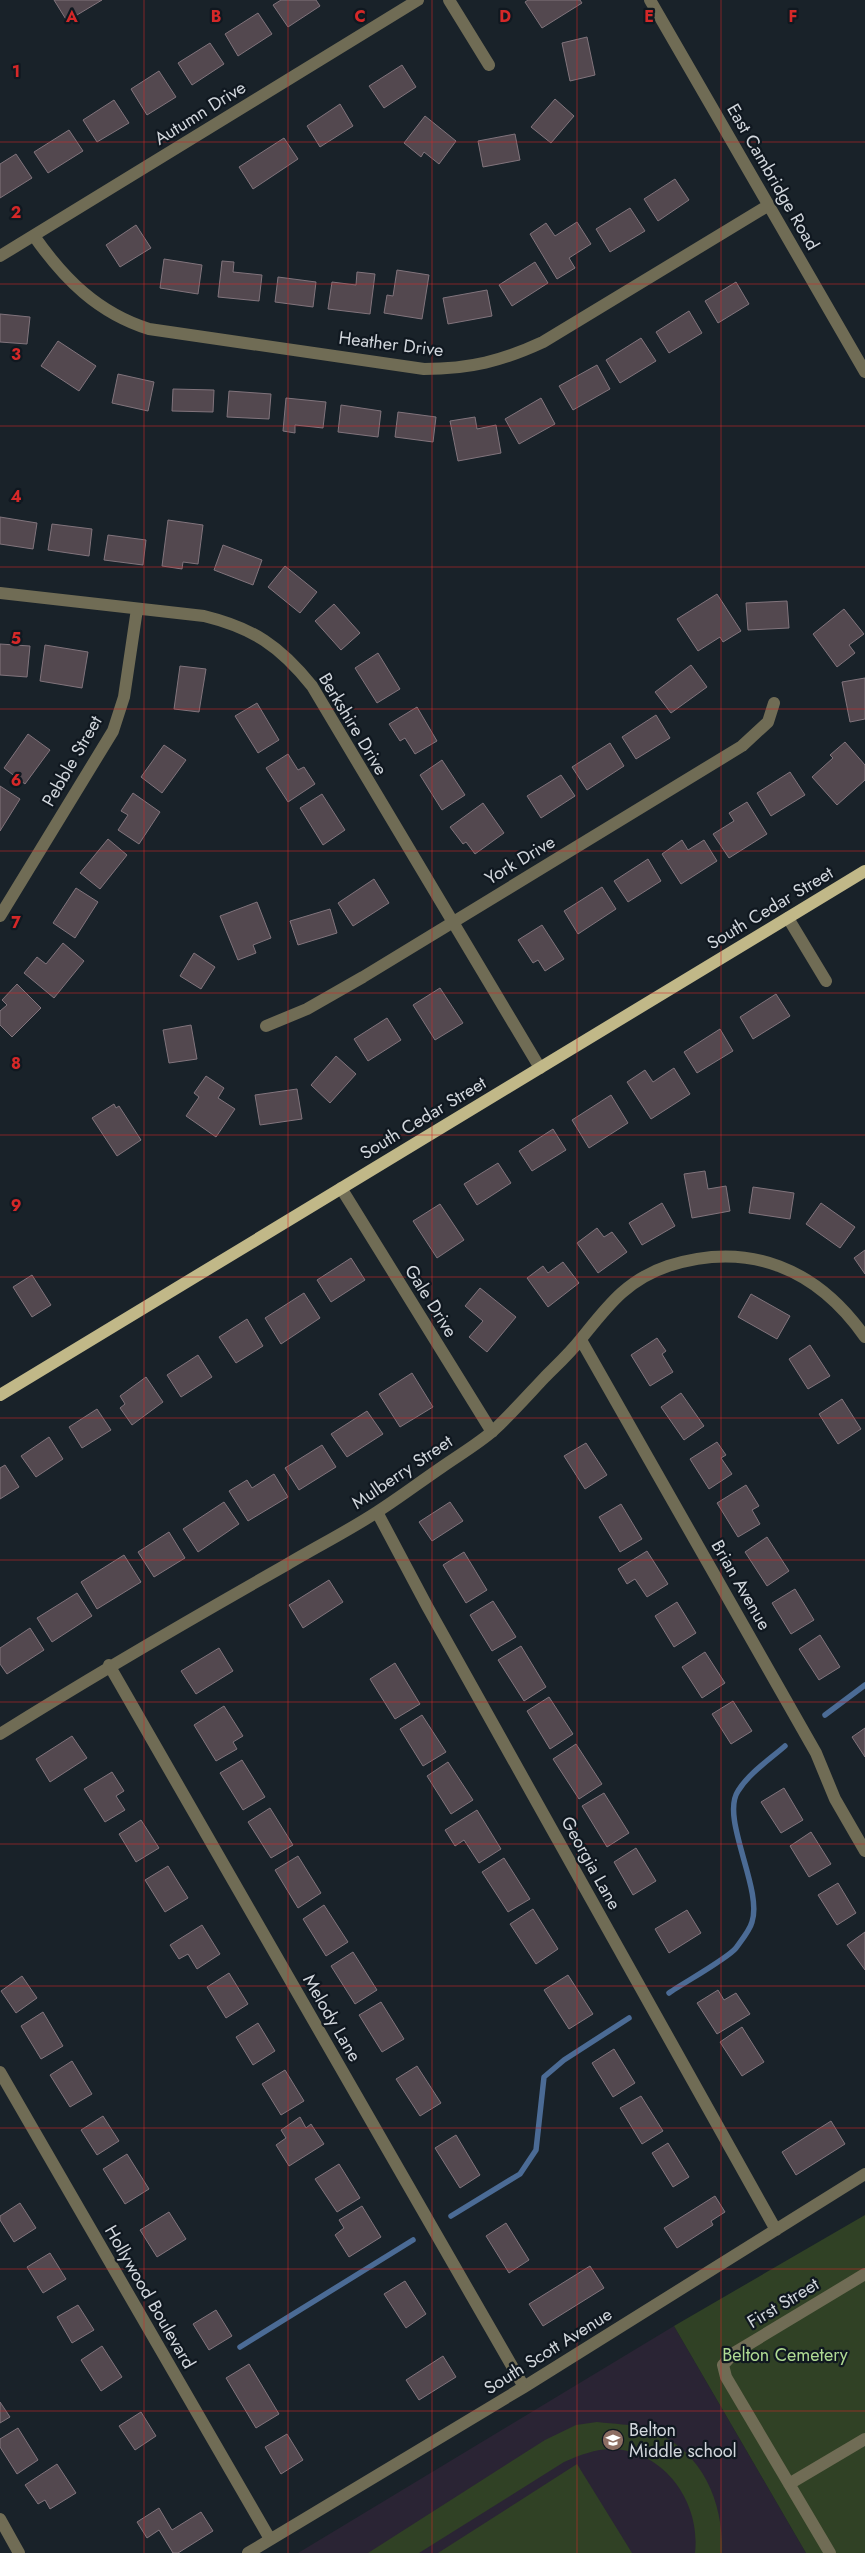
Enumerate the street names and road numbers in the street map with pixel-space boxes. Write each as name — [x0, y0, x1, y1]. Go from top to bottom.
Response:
street label: Autumn Drive — [149, 75, 251, 151]
street label: East Cambridge Road — [720, 99, 826, 255]
street label: Heather Drive — [337, 325, 445, 363]
street label: Berkshire Drive — [312, 668, 394, 780]
street label: Pebble Street — [36, 710, 109, 811]
street label: York Drive — [480, 829, 560, 891]
street label: South Cedar Street — [702, 860, 839, 956]
street label: South Cedar Street — [355, 1070, 492, 1166]
street label: Gale Drive — [398, 1260, 464, 1342]
street label: Mulberry Street — [346, 1428, 458, 1515]
street label: Brian Avenue — [705, 1535, 777, 1635]
street label: Georgia Lane — [555, 1811, 627, 1915]
street label: Melody Lane — [297, 1970, 367, 2066]
street label: Hollywood Boulevard — [98, 2220, 202, 2374]
street label: First Street — [742, 2271, 824, 2335]
street label: South Scott Avenue — [479, 2301, 617, 2401]

